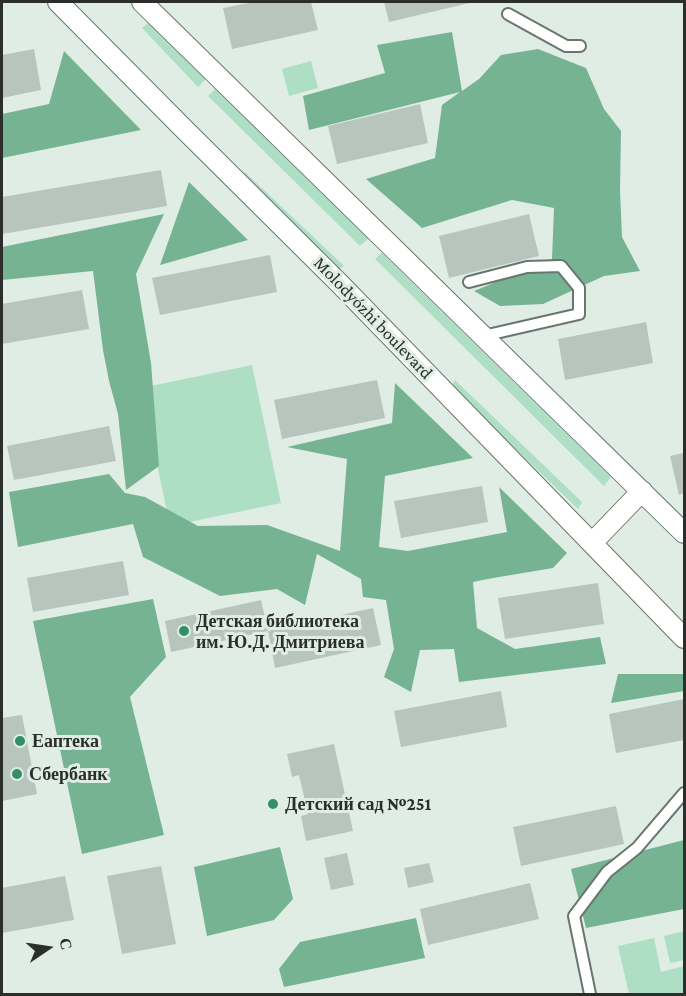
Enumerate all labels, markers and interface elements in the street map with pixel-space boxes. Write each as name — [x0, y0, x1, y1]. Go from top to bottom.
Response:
street label: Molodyózhi boulevard — [309, 252, 437, 384]
place label: Детская библиотека им. Ю.Д. Дмитриева — [196, 610, 364, 652]
marker: Детская библиотека им. Ю.Д. Дмитриева — [177, 624, 191, 638]
place label: Еаптека — [32, 730, 99, 752]
marker: Еаптека — [13, 734, 27, 748]
place label: Сбербанк — [29, 763, 108, 785]
marker: Сбербанк — [10, 767, 24, 781]
place label: Детский сад №251 — [285, 793, 431, 815]
marker: Детский сад №251 — [266, 797, 280, 811]
north arrow — [18, 918, 78, 978]
text: С — [56, 936, 76, 951]

